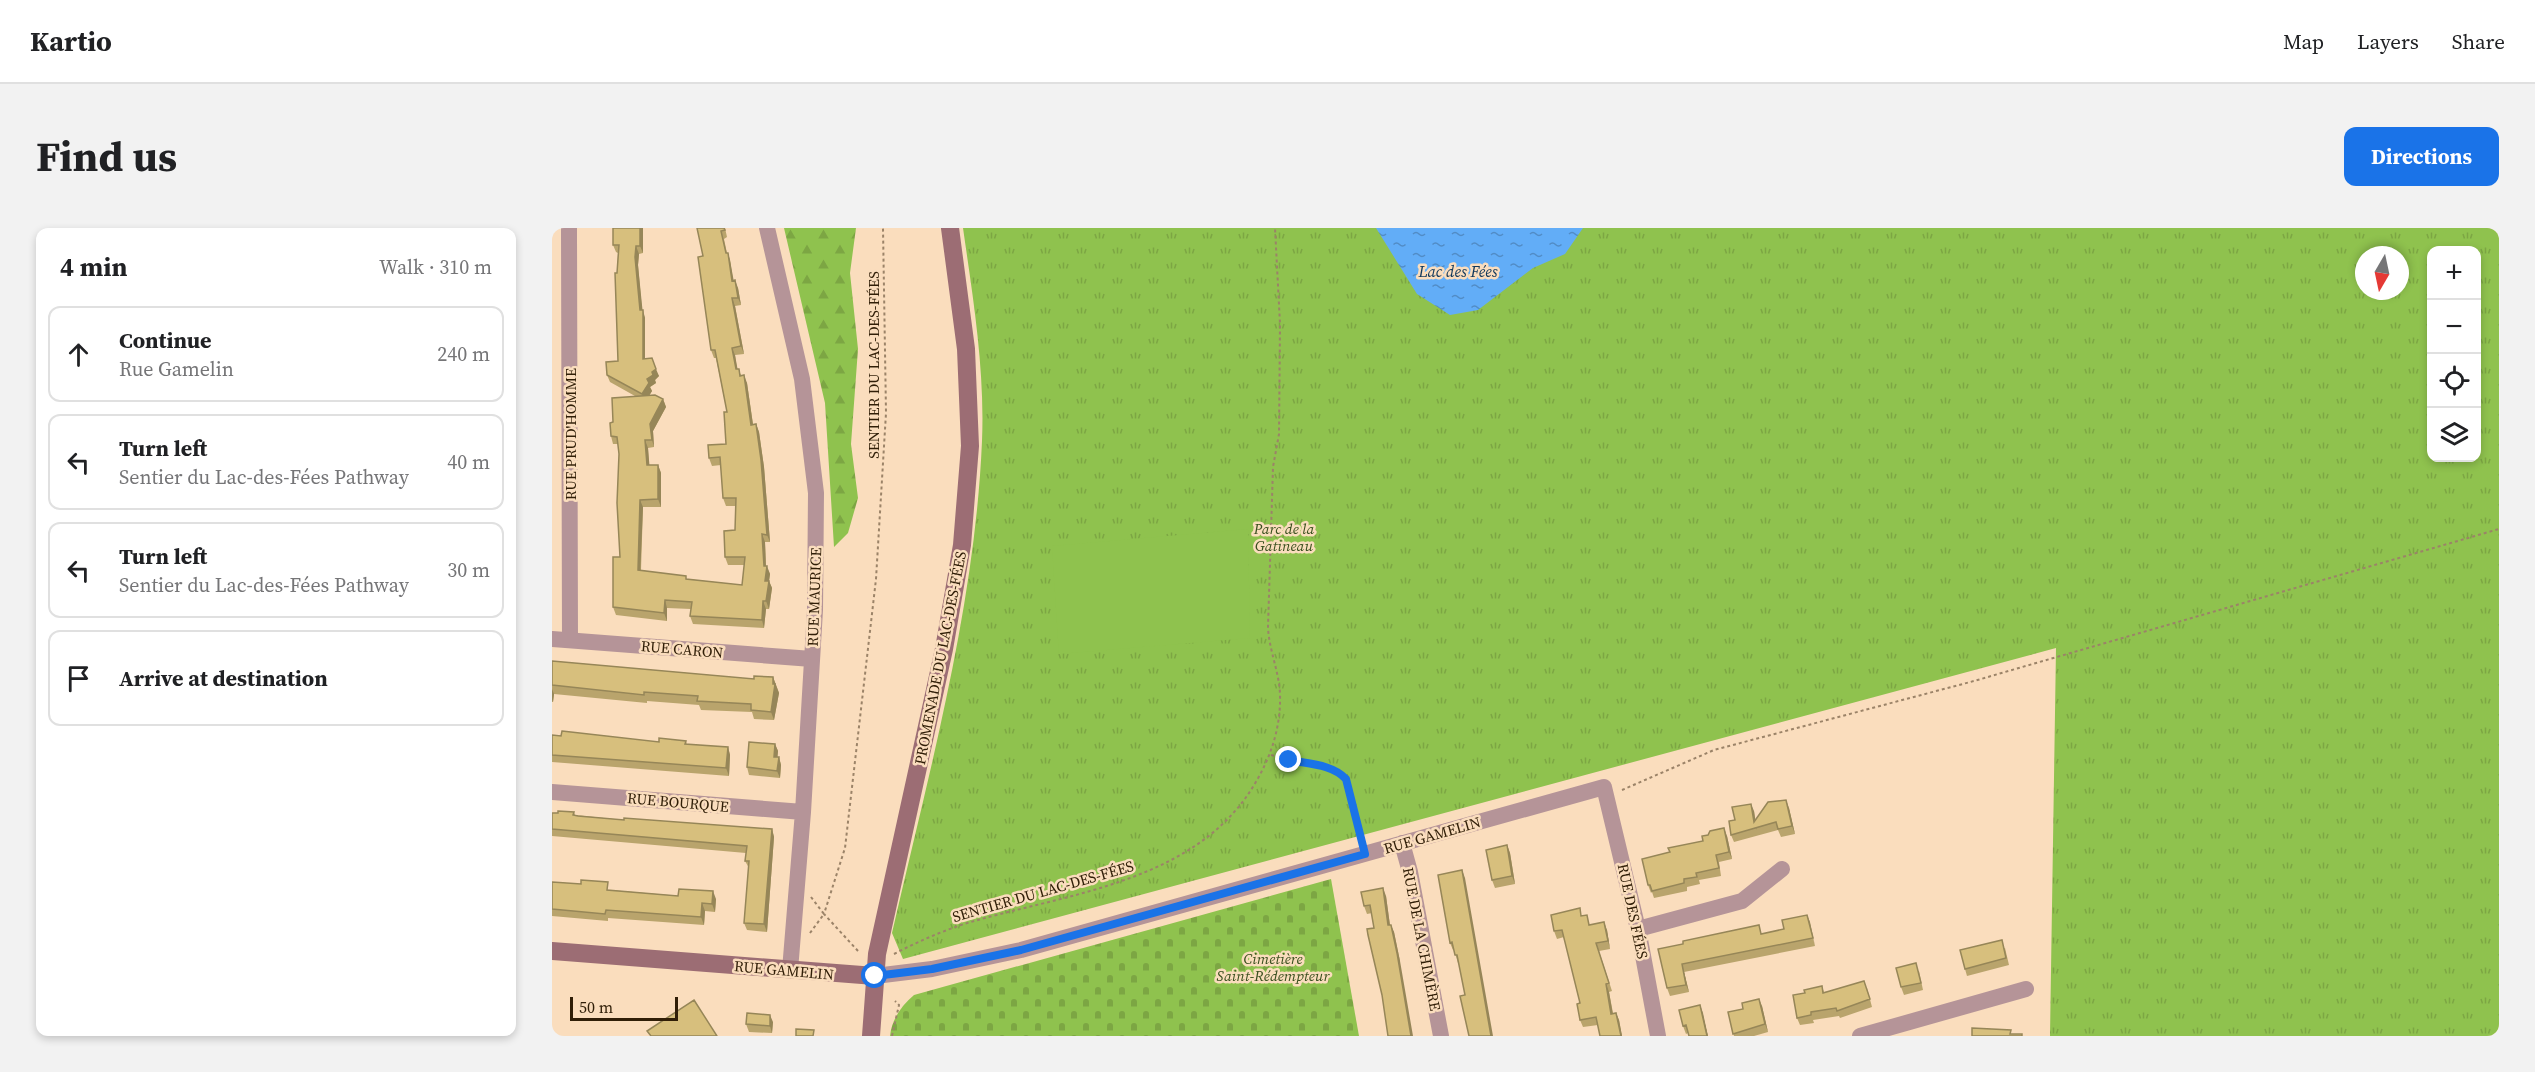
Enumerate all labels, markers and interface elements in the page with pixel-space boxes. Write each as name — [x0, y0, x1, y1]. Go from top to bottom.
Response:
text: Kartio — [30, 22, 112, 60]
text: Map — [2283, 27, 2324, 56]
text: Layers — [2357, 27, 2419, 56]
text: Share — [2452, 27, 2505, 56]
text: Find us — [36, 127, 177, 185]
button: Directions — [2344, 127, 2499, 186]
north arrow — [2355, 246, 2409, 300]
map controls — [2427, 246, 2481, 462]
button: + — [2427, 246, 2481, 300]
text: 4 min — [60, 249, 127, 285]
text: Walk · 310 m — [379, 253, 492, 281]
water label: Lac des Fées — [1417, 260, 1498, 282]
street label: SENTIER DU LAC-DES-FÉES — [863, 271, 884, 459]
button: − — [2427, 300, 2481, 354]
text: Continue — [119, 325, 212, 355]
icon: ahead — [62, 338, 95, 371]
text: 240 m — [437, 340, 490, 368]
button: locate — [2427, 354, 2481, 408]
text: Rue Gamelin — [119, 355, 234, 383]
street label: RUE PRUD'HOMME — [560, 368, 581, 500]
button: layers — [2427, 408, 2481, 462]
text: Turn left — [119, 433, 207, 463]
icon: left — [62, 446, 95, 479]
text: 40 m — [447, 448, 490, 476]
text: Sentier du Lac-des-Fées Pathway — [119, 463, 409, 491]
park label: Parc de la Gatineau — [1253, 518, 1315, 556]
text: Turn left — [119, 541, 207, 571]
street label: RUE MAURICE — [802, 547, 826, 647]
street label: PROMENADE DU LAC-DES-FÉES — [909, 549, 971, 767]
icon: left — [62, 554, 95, 587]
text: 30 m — [447, 556, 490, 584]
text: Sentier du Lac-des-Fées Pathway — [119, 571, 409, 599]
street label: RUE CARON — [640, 635, 724, 663]
icon: arrive — [62, 662, 95, 695]
text: Arrive at destination — [119, 663, 328, 693]
route end — [1275, 746, 1301, 772]
street label: RUE BOURQUE — [626, 787, 730, 817]
street label: RUE GAMELIN — [1381, 811, 1483, 859]
street label: SENTIER DU LAC-DES-FÉES — [950, 855, 1136, 927]
street label: RUE DES FÉES — [1613, 861, 1653, 961]
street label: RUE DE LA CHIMÈRE — [1398, 865, 1446, 1013]
park label: Cimetière Saint-Rédempteur — [1217, 948, 1330, 986]
street label: RUE GAMELIN — [733, 955, 835, 985]
route start — [861, 962, 887, 988]
scale bar — [570, 994, 678, 1022]
text: 50 m — [579, 996, 613, 1018]

